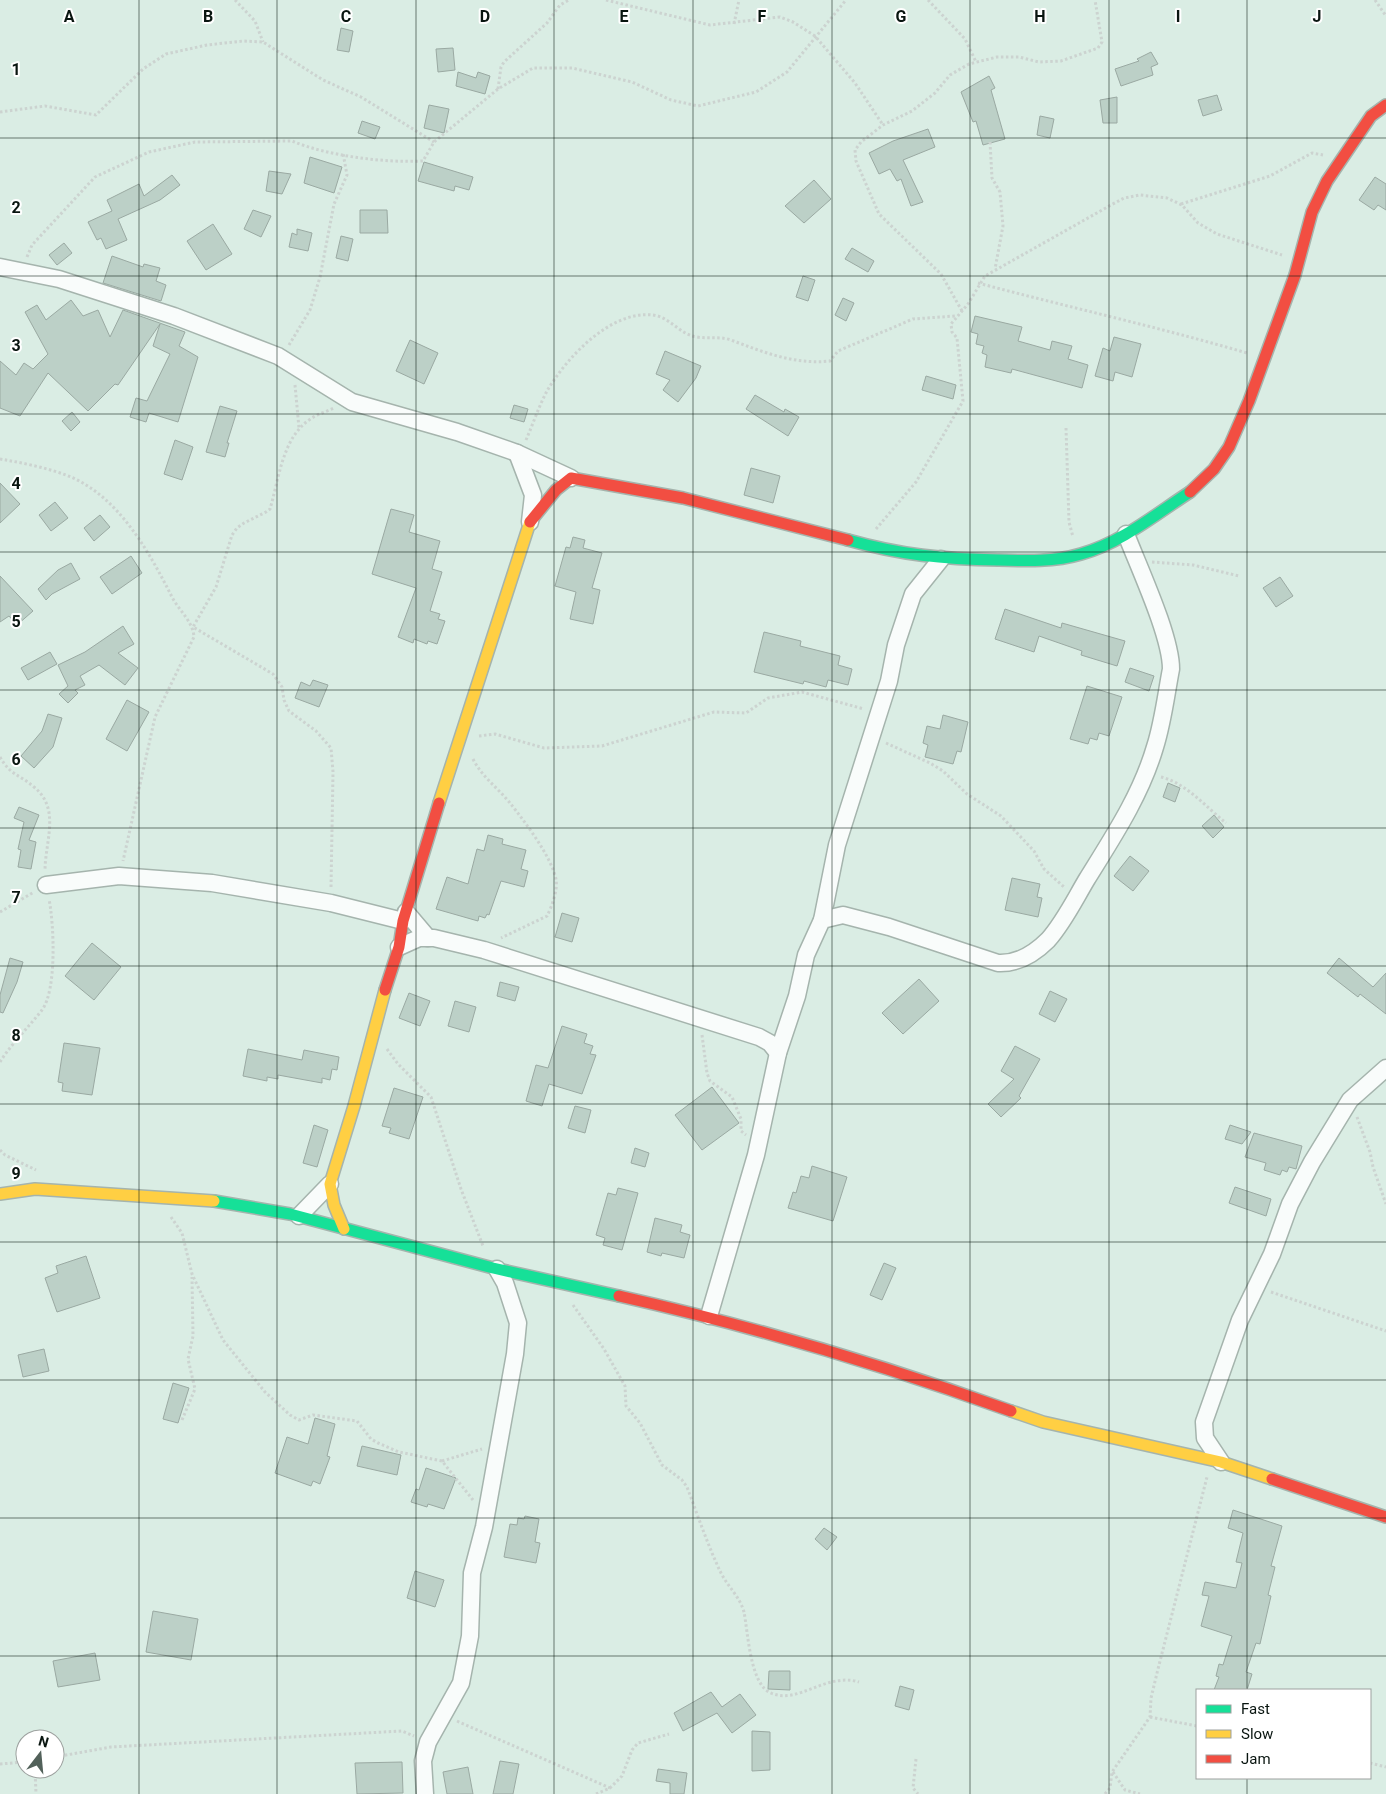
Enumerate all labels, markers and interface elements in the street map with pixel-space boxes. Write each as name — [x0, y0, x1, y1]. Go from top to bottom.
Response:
text: A — [64, 7, 75, 26]
text: B — [203, 7, 213, 26]
text: C — [341, 7, 351, 26]
text: D — [480, 7, 490, 26]
text: E — [620, 7, 629, 26]
text: F — [758, 7, 767, 26]
text: G — [896, 7, 907, 26]
text: H — [1034, 7, 1046, 26]
text: I — [1176, 7, 1180, 26]
text: J — [1313, 7, 1321, 26]
text: 1 — [11, 60, 21, 79]
text: 2 — [11, 198, 21, 217]
text: 3 — [11, 336, 21, 355]
text: 4 — [11, 474, 21, 493]
text: 5 — [11, 612, 21, 631]
text: 6 — [11, 750, 21, 769]
text: 7 — [11, 888, 21, 907]
text: 8 — [11, 1026, 21, 1045]
text: 9 — [11, 1164, 21, 1183]
legend — [1196, 1689, 1371, 1779]
text: Fast — [1241, 1700, 1270, 1718]
text: Slow — [1241, 1725, 1273, 1743]
north arrow — [15, 1729, 65, 1779]
text: N — [37, 1732, 51, 1751]
text: Jam — [1241, 1750, 1271, 1768]

